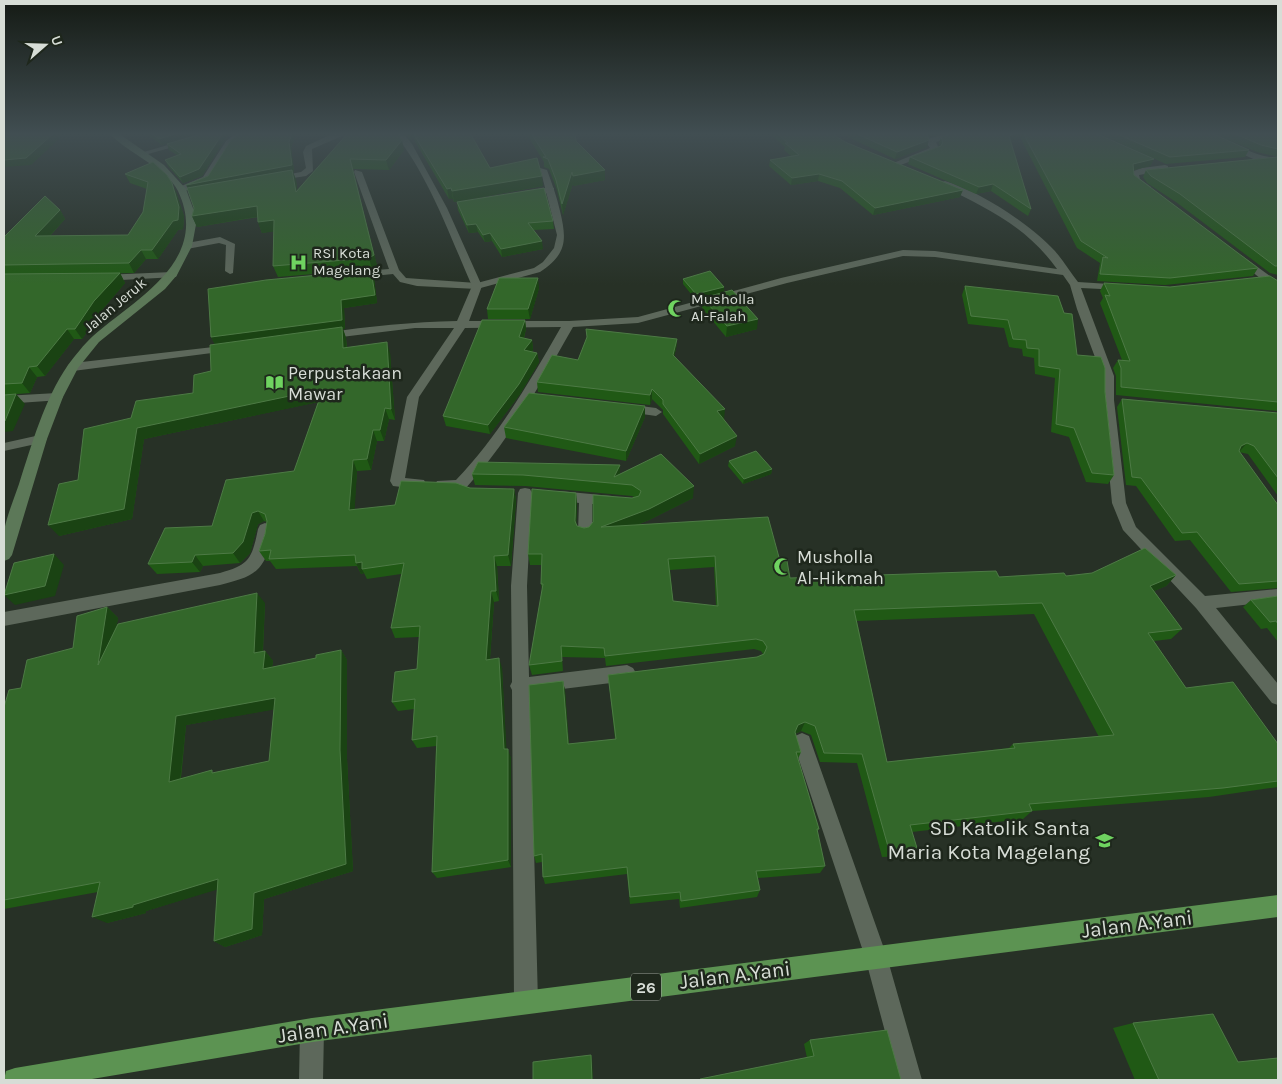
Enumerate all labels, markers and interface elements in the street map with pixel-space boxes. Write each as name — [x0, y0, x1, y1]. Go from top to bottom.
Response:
north arrow — [20, 20, 70, 70]
text: U — [47, 33, 66, 48]
place label: RSI Kota Magelang — [313, 244, 381, 279]
hospital icon: RSI Kota Magelang — [289, 252, 309, 272]
street label: Jalan Jeruk — [80, 274, 150, 336]
place label: Musholla Al-Falah — [691, 290, 755, 325]
mosque icon: Musholla Al-Falah — [667, 298, 687, 318]
place label: Perpustakaan Mawar — [288, 362, 402, 405]
library icon: Perpustakaan Mawar — [264, 373, 284, 393]
place label: Musholla Al-Hikmah — [797, 546, 884, 589]
mosque icon: Musholla Al-Hikmah — [773, 557, 793, 577]
place label: SD Katolik Santa Maria Kota Magelang — [888, 816, 1090, 864]
school or university icon: SD Katolik Santa Maria Kota Magelang — [1094, 830, 1114, 850]
street label: Jalan A.Yani — [1080, 905, 1194, 943]
street label: Jalan A.Yani — [678, 956, 792, 994]
road number: 26 — [631, 974, 661, 1000]
street label: Jalan A.Yani — [276, 1008, 390, 1048]

